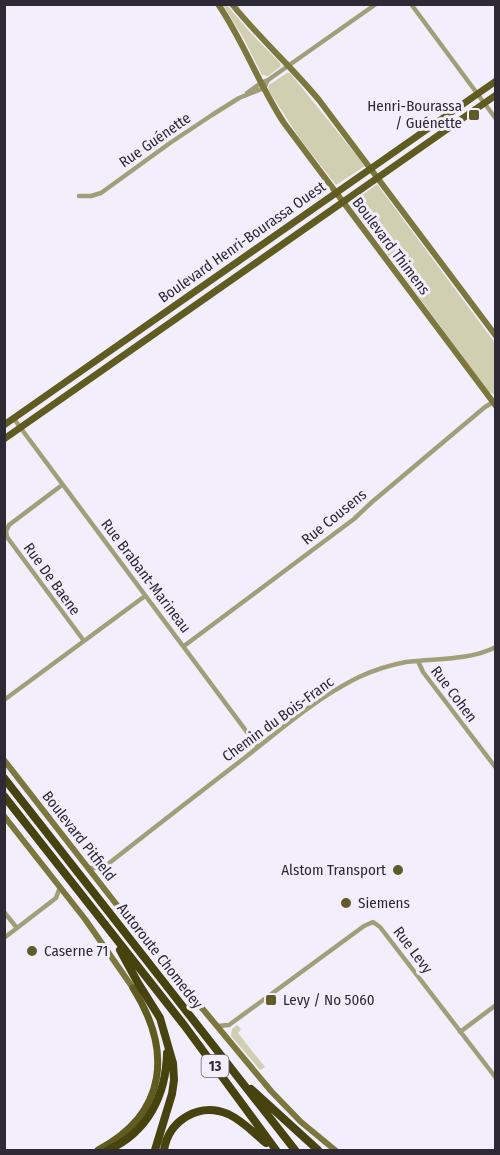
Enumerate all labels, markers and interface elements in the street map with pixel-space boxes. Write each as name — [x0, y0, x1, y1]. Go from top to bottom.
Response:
place label: Henri-Bourassa / Guénette — [367, 97, 462, 132]
marker: Henri-Bourassa / Guénette — [467, 108, 481, 122]
street label: Rue Guénette — [116, 109, 194, 171]
street label: Boulevard Henri-Bourassa Ouest — [155, 177, 329, 307]
street label: Boulevard Thimens — [349, 194, 433, 298]
street label: Rue Cousens — [298, 485, 370, 549]
street label: Rue Brabant-Marineau — [97, 516, 195, 636]
street label: Rue De Baene — [20, 539, 84, 619]
street label: Rue Cohen — [427, 662, 481, 726]
street label: Chemin du Bois-Franc — [219, 672, 338, 765]
street label: Boulevard Pitfield — [38, 787, 120, 885]
place label: Alstom Transport — [281, 861, 386, 879]
marker: Alstom Transport — [391, 863, 405, 877]
place label: Siemens — [358, 894, 410, 912]
marker: Siemens — [339, 896, 353, 910]
street label: Autoroute Chomedey — [113, 900, 207, 1013]
street label: Rue Levy — [390, 923, 437, 977]
place label: Caserne 71 — [44, 942, 108, 960]
marker: Caserne 71 — [25, 944, 39, 958]
place label: Levy / No 5060 — [283, 991, 375, 1009]
marker: Levy / No 5060 — [264, 993, 278, 1007]
road number: 13 — [202, 1055, 228, 1077]

